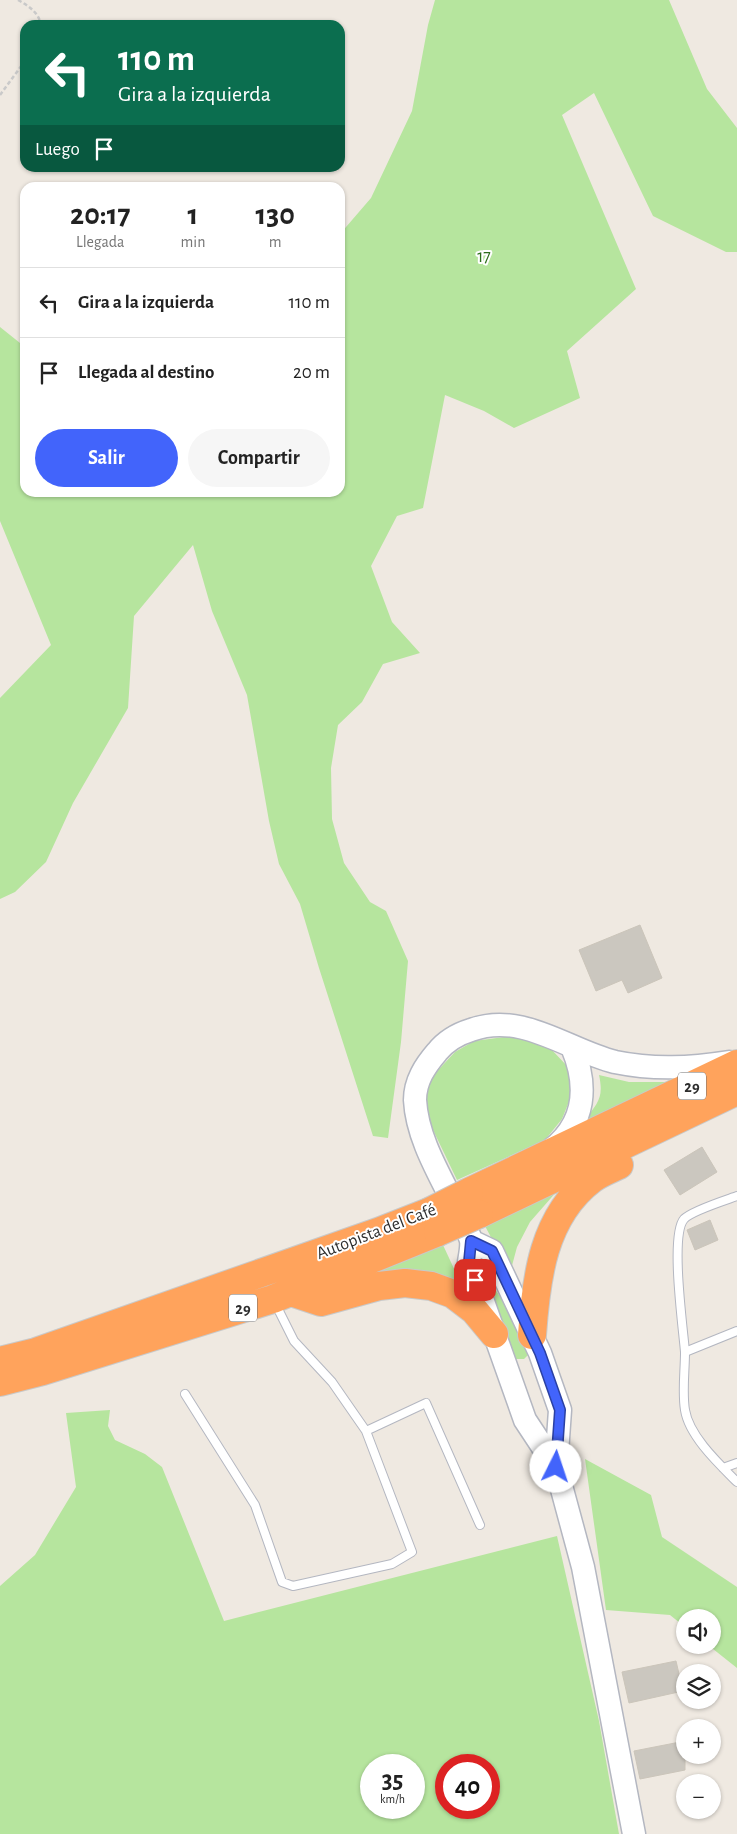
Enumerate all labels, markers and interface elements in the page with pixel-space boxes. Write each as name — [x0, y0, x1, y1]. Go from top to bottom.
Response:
icon: left — [35, 40, 100, 105]
text: 110 m — [118, 42, 195, 77]
text: Gira a la izquierda — [118, 83, 271, 105]
icon: arrive — [90, 135, 118, 163]
text: Luego — [35, 140, 80, 159]
text: 20:17 — [70, 200, 130, 230]
text: 1 — [188, 200, 198, 230]
text: 130 — [256, 200, 295, 230]
text: Llegada — [76, 234, 124, 250]
text: min — [181, 234, 205, 250]
text: m — [269, 234, 282, 250]
park label: 17 — [477, 248, 491, 266]
icon: left — [35, 289, 63, 317]
text: Gira a la izquierda — [78, 293, 214, 312]
text: 110 m — [289, 293, 330, 312]
icon: arrive — [35, 359, 63, 387]
text: Llegada al destino — [78, 363, 215, 382]
text: 20 m — [293, 363, 330, 382]
button: Salir — [35, 429, 178, 487]
button: Compartir — [188, 429, 330, 487]
road number: 29 — [678, 1072, 706, 1100]
street label: Autopista del Café — [314, 1201, 439, 1263]
pin — [454, 1259, 496, 1301]
icon: arrive — [461, 1266, 489, 1294]
road number: 29 — [229, 1295, 257, 1322]
position arrow — [529, 1440, 581, 1492]
map controls — [676, 1609, 721, 1819]
button: sound — [676, 1609, 721, 1654]
button: layers — [676, 1664, 721, 1709]
button: + — [676, 1719, 721, 1764]
speed limit sign: 40 — [435, 1754, 500, 1819]
text: 35 — [382, 1768, 403, 1793]
button: − — [676, 1774, 721, 1819]
text: km/h — [380, 1793, 405, 1805]

